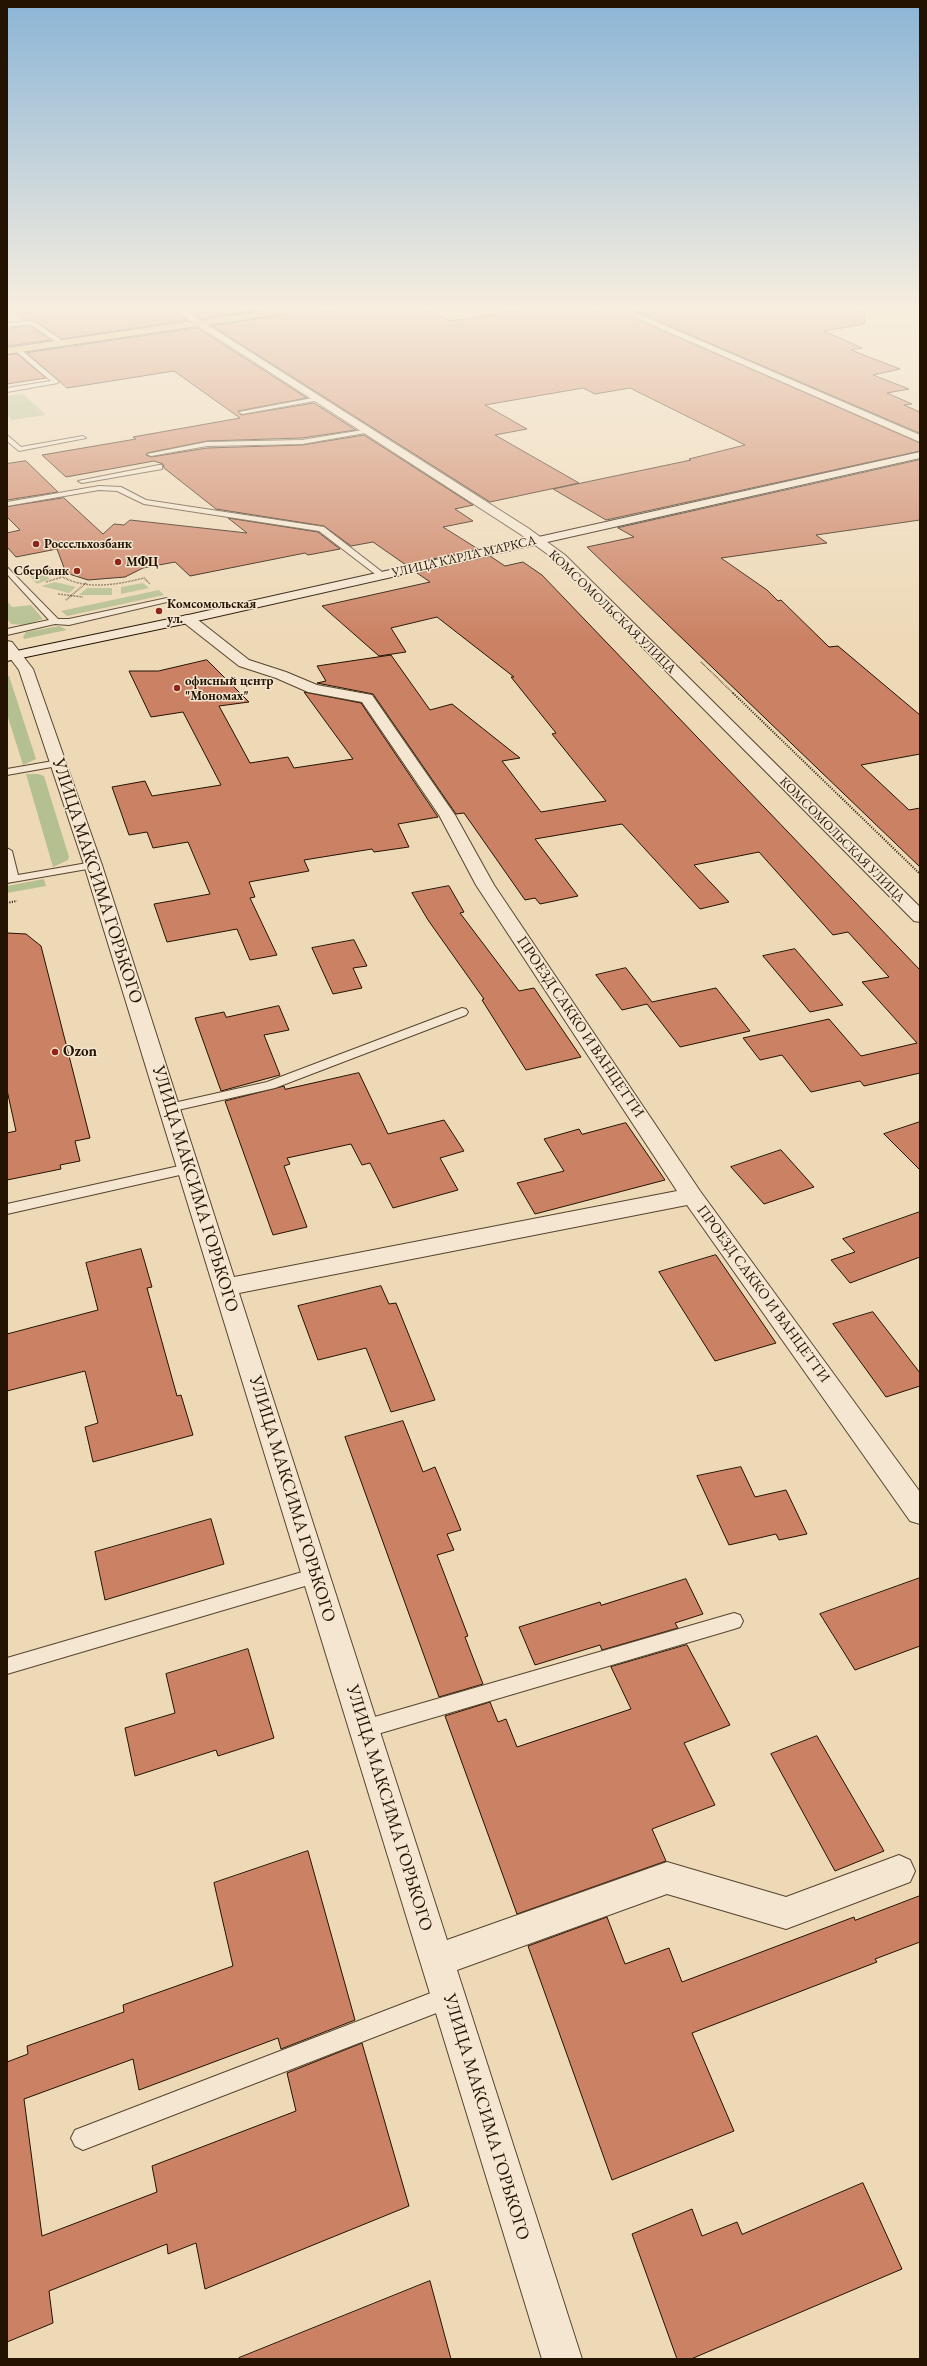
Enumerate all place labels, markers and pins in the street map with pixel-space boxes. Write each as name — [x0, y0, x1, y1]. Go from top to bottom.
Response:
place label: Россельхозбанк — [44, 536, 132, 552]
marker: Россельхозбанк — [31, 539, 41, 549]
place label: МФЦ — [126, 554, 158, 570]
marker: МФЦ — [113, 557, 123, 567]
place label: Сбербанк — [14, 563, 69, 579]
marker: Сбербанк — [72, 566, 82, 576]
place label: Комсомольская ул. — [167, 596, 256, 627]
marker: Комсомольская ул. — [154, 606, 164, 616]
place label: офисный центр "Мономах" — [185, 673, 273, 704]
marker: офисный центр "Мономах" — [172, 683, 182, 693]
place label: Ozon — [63, 1043, 97, 1061]
marker: Ozon — [50, 1047, 60, 1057]

